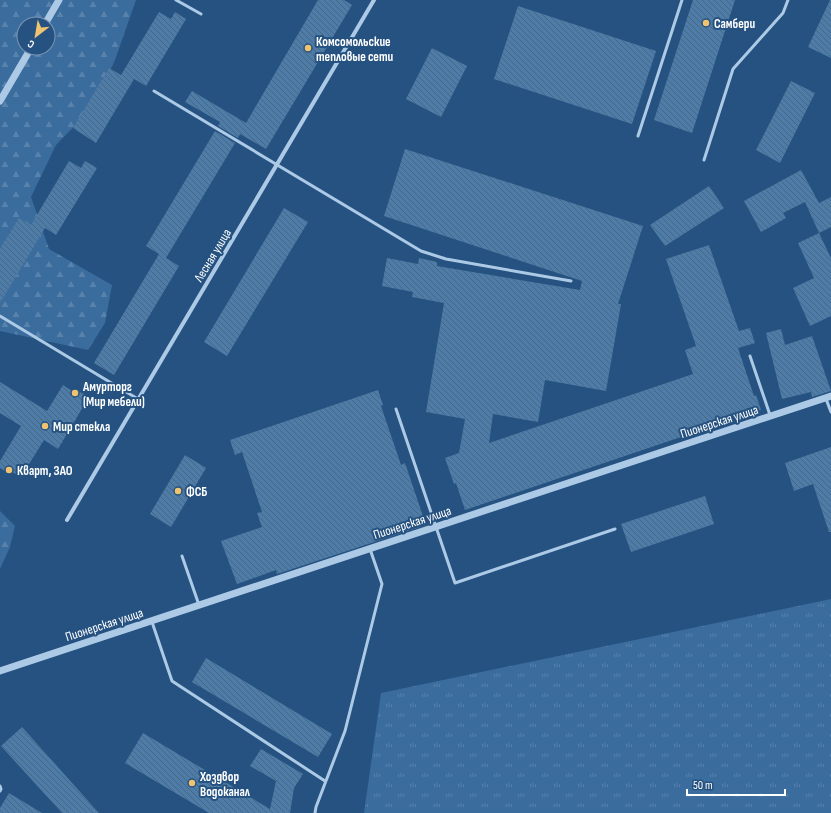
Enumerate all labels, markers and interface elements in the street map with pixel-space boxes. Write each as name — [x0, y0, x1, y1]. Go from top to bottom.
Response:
north arrow — [16, 16, 56, 56]
place label: Самбери — [714, 16, 755, 32]
marker: Самбери — [701, 18, 711, 28]
place label: Комсомольские тепловые сети — [316, 34, 394, 65]
text: С — [25, 37, 37, 51]
marker: Комсомольские тепловые сети — [303, 43, 313, 53]
street label: Лесная улица — [190, 226, 235, 286]
place label: Амурторг (Мир мебели) — [82, 379, 145, 410]
marker: Амурторг (Мир мебели) — [70, 388, 80, 398]
street label: Пионерская улица — [678, 402, 760, 442]
place label: Мир стекла — [53, 419, 110, 435]
marker: Мир стекла — [40, 421, 50, 431]
place label: Кварт, ЗАО — [17, 463, 73, 479]
marker: Кварт, ЗАО — [4, 465, 14, 475]
place label: ФСБ — [186, 484, 207, 500]
marker: ФСБ — [173, 486, 183, 496]
street label: Пионерская улица — [371, 503, 453, 543]
street label: Пионерская улица — [63, 605, 145, 645]
place label: Хоздвор Водоканал — [199, 769, 251, 800]
scale bar — [687, 771, 785, 797]
marker: Хоздвор Водоканал — [187, 778, 197, 788]
text: 50 m — [693, 778, 713, 793]

